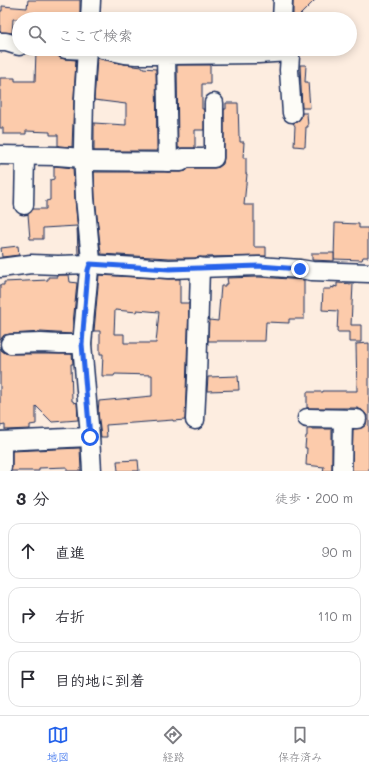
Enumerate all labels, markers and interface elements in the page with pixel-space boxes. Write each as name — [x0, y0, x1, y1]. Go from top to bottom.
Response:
search box — [12, 12, 357, 56]
icon: search — [26, 23, 48, 45]
text: ここで検索 — [58, 25, 133, 45]
route end — [291, 260, 309, 278]
route start — [81, 428, 99, 446]
text: 3 分 — [16, 487, 49, 509]
text: 徒歩 · 200 m — [275, 489, 353, 506]
icon: ahead — [17, 540, 39, 562]
text: 直進 — [55, 542, 85, 562]
text: 90 m — [322, 543, 352, 560]
icon: right — [17, 604, 39, 626]
text: 右折 — [55, 606, 85, 626]
text: 110 m — [318, 607, 352, 624]
icon: arrive — [17, 668, 39, 690]
text: 目的地に到着 — [55, 670, 145, 690]
tab: 地図 — [47, 724, 69, 764]
tab: 経路 — [162, 724, 184, 764]
tab: 保存済み — [278, 724, 322, 764]

